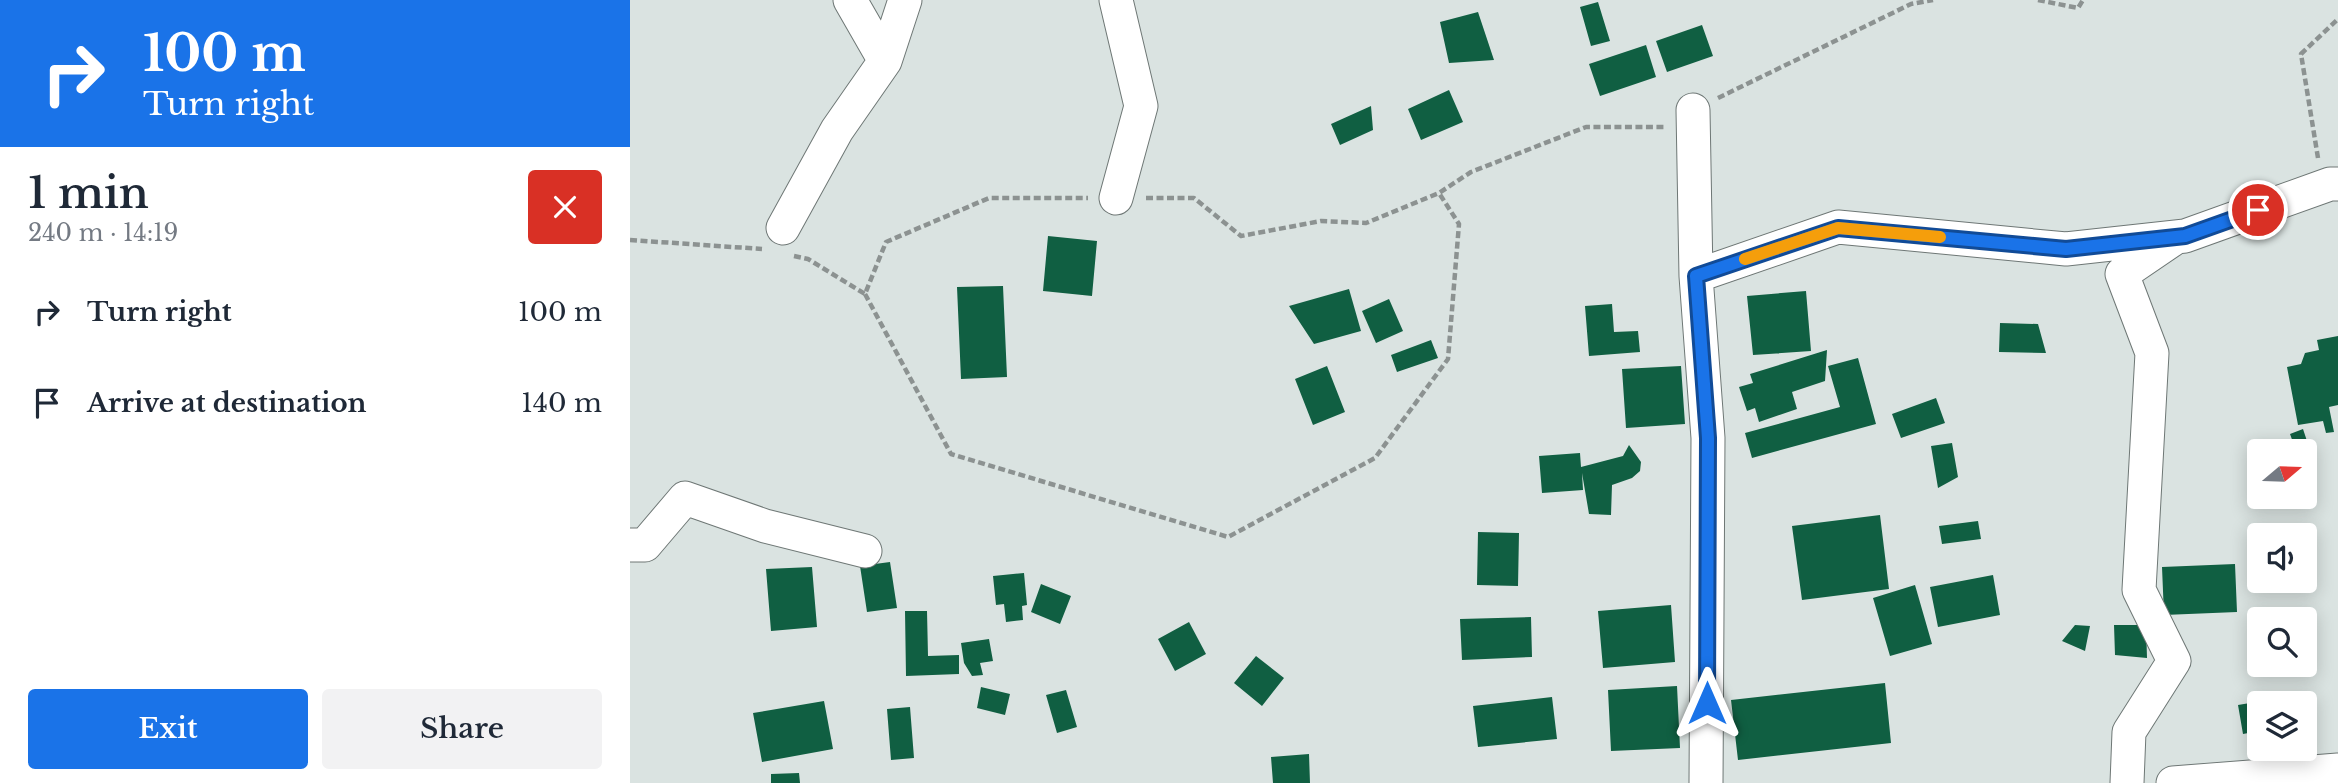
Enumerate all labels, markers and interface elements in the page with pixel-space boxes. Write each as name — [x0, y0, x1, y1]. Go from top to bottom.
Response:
text: 100 m — [143, 23, 306, 84]
icon: right — [28, 28, 119, 119]
text: Turn right — [143, 84, 314, 124]
text: 1 min — [28, 167, 149, 219]
button: close — [528, 170, 602, 244]
pin — [2228, 180, 2288, 240]
icon: arrive — [2239, 191, 2277, 229]
text: 240 m · 14:19 — [28, 219, 178, 247]
icon: right — [28, 293, 66, 331]
text: Turn right — [87, 296, 232, 328]
text: 100 m — [518, 296, 602, 328]
icon: arrive — [28, 384, 66, 422]
text: Arrive at destination — [87, 387, 367, 419]
text: 140 m — [521, 387, 602, 419]
north arrow — [2247, 439, 2317, 509]
map controls — [2247, 439, 2317, 761]
button: sound — [2247, 523, 2317, 593]
button: search — [2247, 607, 2317, 677]
position arrow — [1670, 666, 1744, 740]
button: Exit — [28, 689, 308, 769]
button: Share — [322, 689, 602, 769]
button: layers — [2247, 691, 2317, 761]

